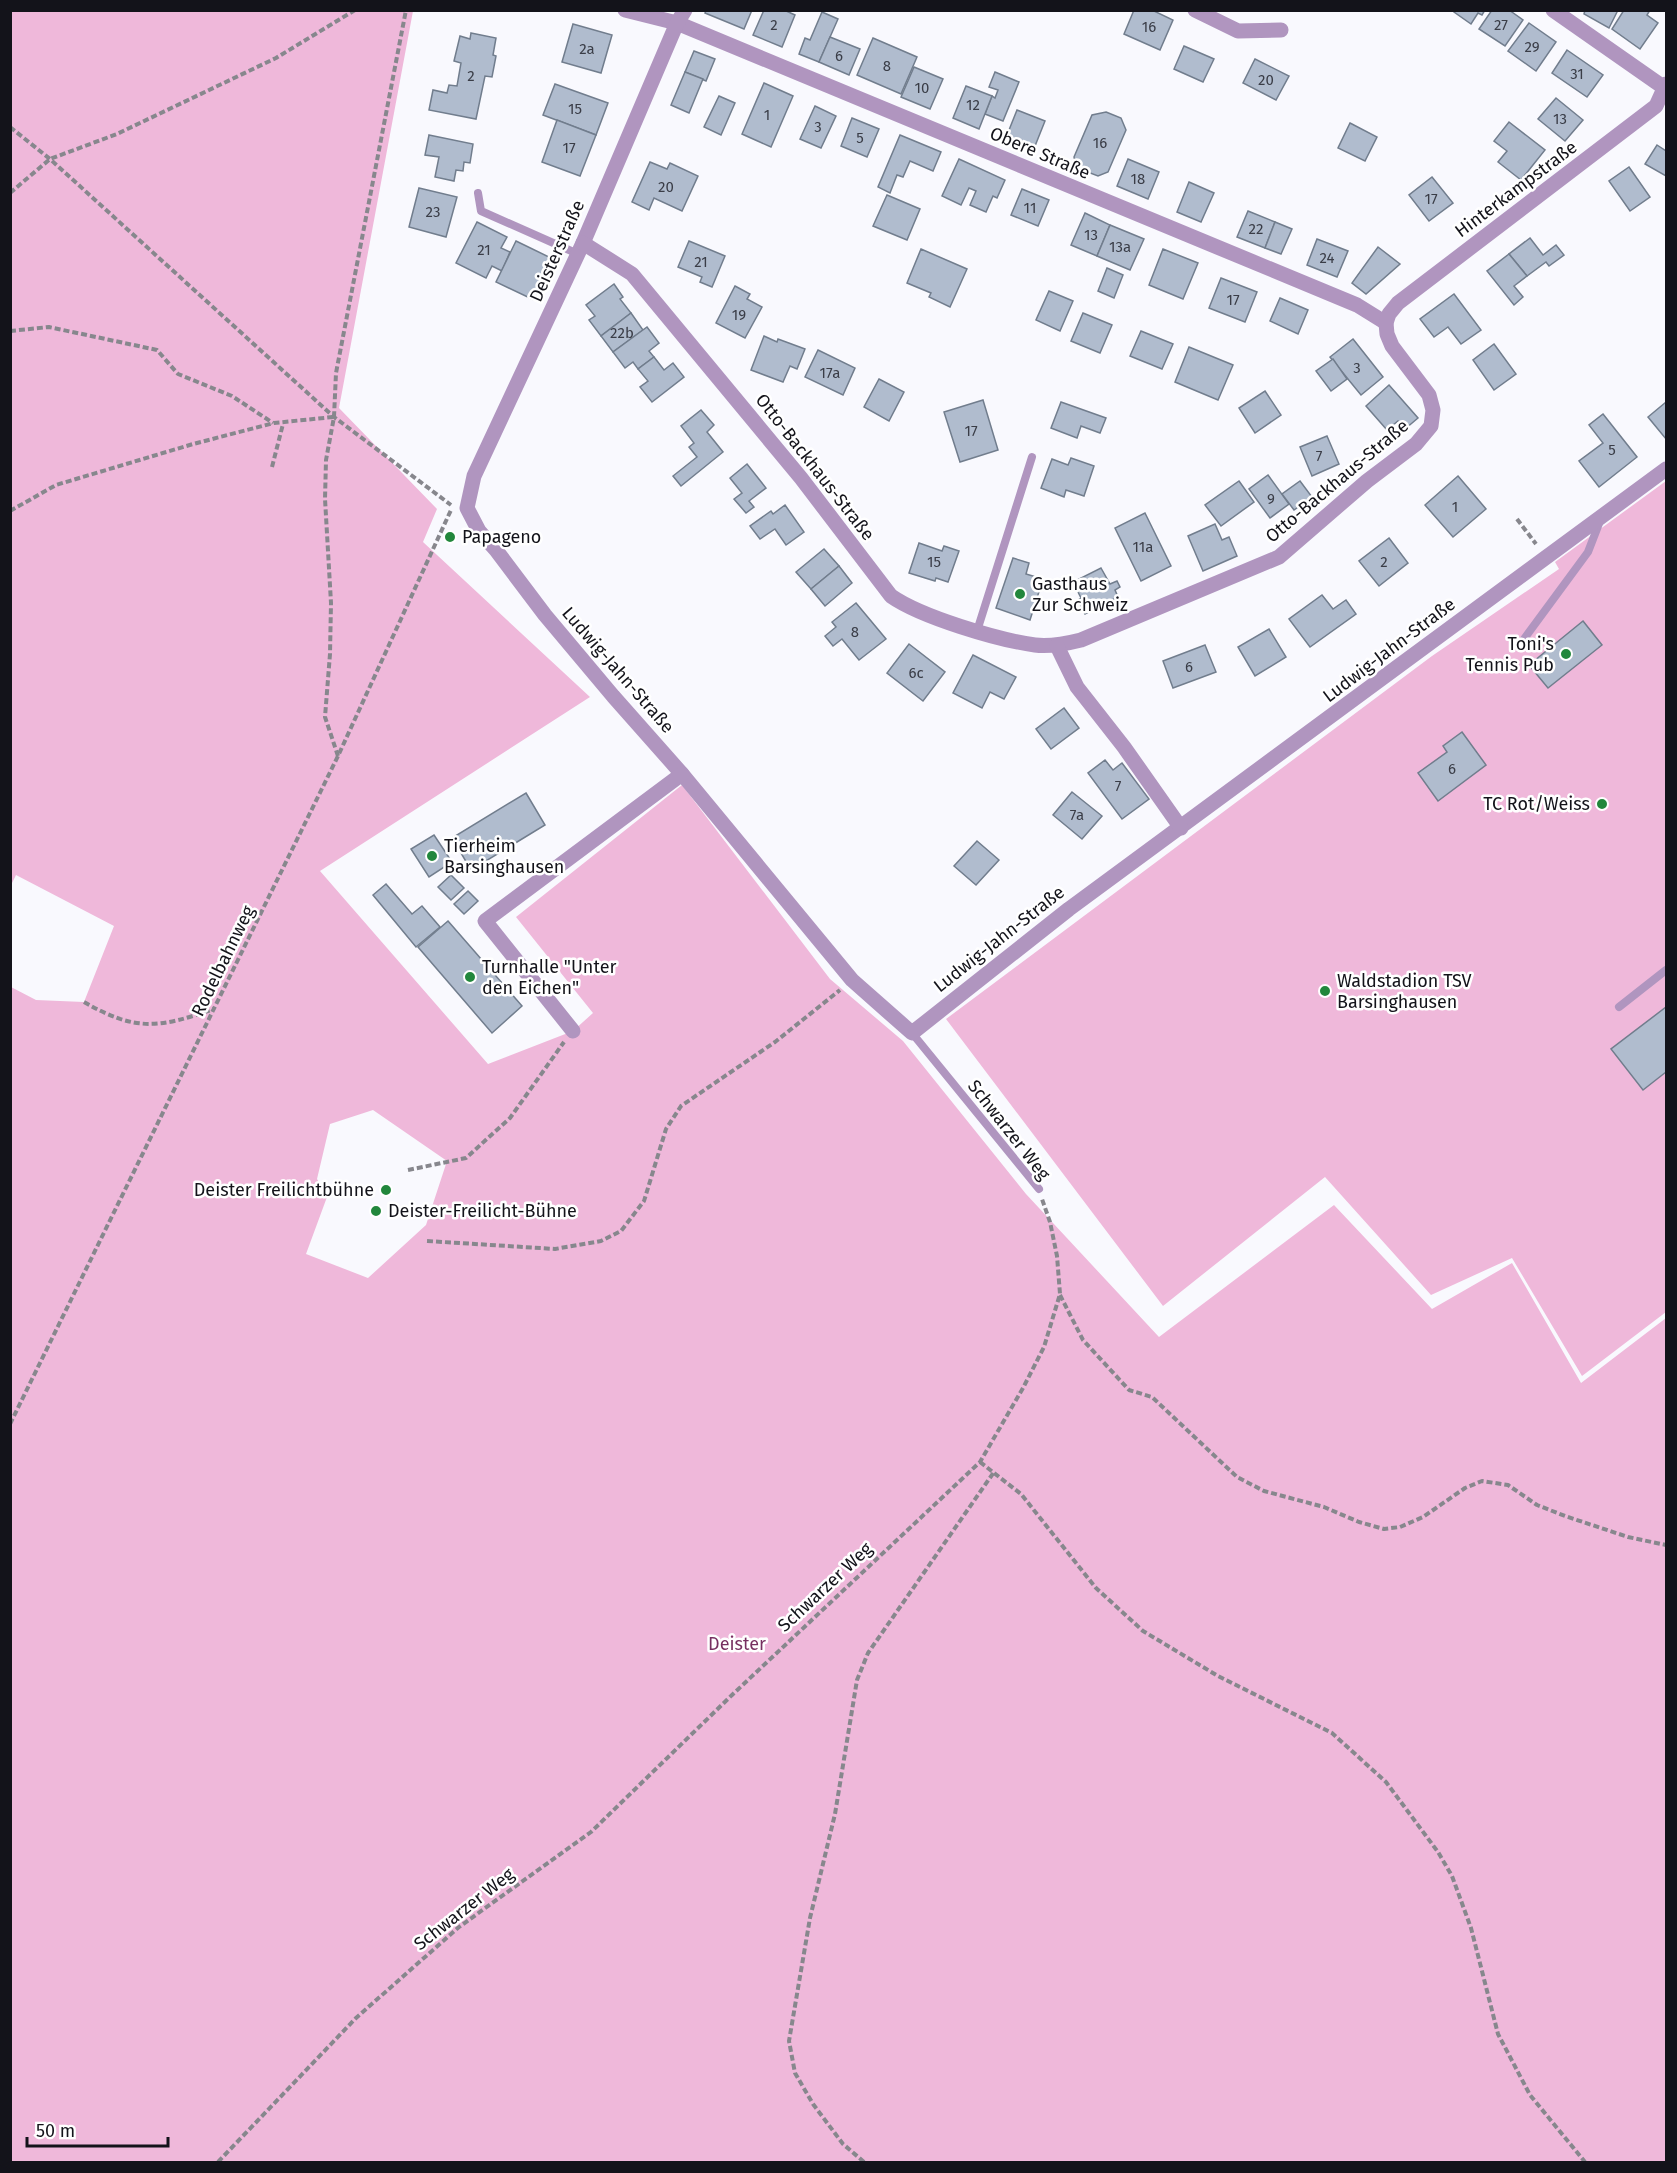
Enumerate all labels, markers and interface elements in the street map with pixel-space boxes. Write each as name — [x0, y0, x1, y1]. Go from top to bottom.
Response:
house number: 2 — [770, 16, 778, 34]
house number: 27 — [1494, 16, 1508, 34]
house number: 16 — [1142, 18, 1156, 36]
house number: 29 — [1524, 38, 1540, 56]
house number: 2a — [579, 40, 595, 58]
house number: 6 — [835, 47, 843, 65]
house number: 8 — [883, 57, 891, 75]
house number: 31 — [1570, 65, 1584, 83]
house number: 2 — [467, 67, 475, 85]
house number: 20 — [1258, 71, 1274, 89]
house number: 10 — [915, 79, 929, 97]
house number: 12 — [966, 96, 980, 114]
house number: 15 — [568, 100, 582, 118]
house number: 1 — [764, 106, 770, 124]
house number: 13 — [1553, 110, 1567, 128]
house number: 3 — [814, 118, 822, 136]
street label: Obere Straße — [987, 122, 1093, 184]
house number: 5 — [856, 129, 864, 147]
house number: 16 — [1093, 134, 1107, 152]
street label: Hinterkampstraße — [1451, 136, 1581, 242]
house number: 17 — [562, 139, 576, 157]
house number: 18 — [1131, 170, 1145, 188]
house number: 20 — [658, 178, 674, 196]
house number: 17 — [1424, 190, 1438, 208]
street label: Deisterstraße — [525, 197, 589, 305]
house number: 11 — [1024, 199, 1036, 217]
house number: 23 — [426, 203, 440, 221]
house number: 22 — [1249, 220, 1263, 238]
house number: 13 — [1084, 226, 1098, 244]
house number: 13a — [1109, 238, 1131, 256]
house number: 21 — [477, 241, 491, 259]
house number: 24 — [1319, 249, 1335, 267]
house number: 21 — [694, 253, 708, 271]
house number: 17 — [1226, 291, 1240, 309]
house number: 19 — [732, 306, 746, 324]
house number: 22b — [610, 324, 634, 342]
house number: 3 — [1353, 359, 1361, 377]
house number: 17a — [820, 364, 840, 382]
street label: Otto-Backhaus-Straße — [751, 389, 879, 545]
street label: Otto-Backhaus-Straße — [1261, 415, 1413, 547]
house number: 17 — [964, 422, 978, 440]
house number: 5 — [1608, 441, 1616, 459]
house number: 7 — [1316, 447, 1323, 465]
house number: 9 — [1267, 490, 1275, 508]
house number: 1 — [1452, 498, 1458, 516]
place label: Papageno — [462, 526, 541, 548]
marker: Papageno — [443, 530, 457, 544]
house number: 11a — [1133, 538, 1153, 556]
house number: 15 — [927, 553, 941, 571]
house number: 2 — [1380, 553, 1388, 571]
place label: Gasthaus Zur Schweiz — [1032, 573, 1128, 616]
marker: Gasthaus Zur Schweiz — [1013, 587, 1027, 601]
street label: Ludwig-Jahn-Straße — [1318, 593, 1460, 707]
street label: Ludwig-Jahn-Straße — [557, 602, 679, 738]
house number: 8 — [851, 623, 859, 641]
place label: Toni's Tennis Pub — [1465, 633, 1554, 676]
marker: Toni's Tennis Pub — [1559, 647, 1573, 661]
house number: 6 — [1185, 658, 1193, 676]
house number: 6c — [908, 664, 924, 682]
house number: 6 — [1448, 760, 1456, 778]
house number: 7 — [1115, 777, 1122, 795]
place label: TC Rot/Weiss — [1483, 793, 1590, 815]
marker: TC Rot/Weiss — [1595, 797, 1609, 811]
house number: 7a — [1070, 806, 1084, 824]
place label: Tierheim Barsinghausen — [444, 835, 564, 878]
marker: Tierheim Barsinghausen — [425, 849, 439, 863]
street label: Ludwig-Jahn-Straße — [929, 881, 1069, 997]
street label: Rodelbahnweg — [187, 901, 260, 1020]
place label: Turnhalle "Unter den Eichen" — [482, 956, 616, 999]
marker: Turnhalle "Unter den Eichen" — [463, 970, 477, 984]
place label: Waldstadion TSV Barsinghausen — [1337, 970, 1472, 1013]
marker: Waldstadion TSV Barsinghausen — [1318, 984, 1332, 998]
street label: Schwarzer Weg — [963, 1075, 1055, 1185]
place label: Deister Freilichtbühne — [194, 1179, 374, 1201]
marker: Deister Freilichtbühne — [379, 1183, 393, 1197]
place label: Deister-Freilicht-Bühne — [388, 1200, 577, 1222]
marker: Deister-Freilicht-Bühne — [369, 1204, 383, 1218]
street label: Schwarzer Weg — [773, 1537, 877, 1636]
park label: Deister — [708, 1633, 766, 1655]
street label: Schwarzer Weg — [409, 1863, 519, 1955]
scale bar — [27, 2110, 168, 2148]
text: 50 m — [36, 2120, 75, 2142]

